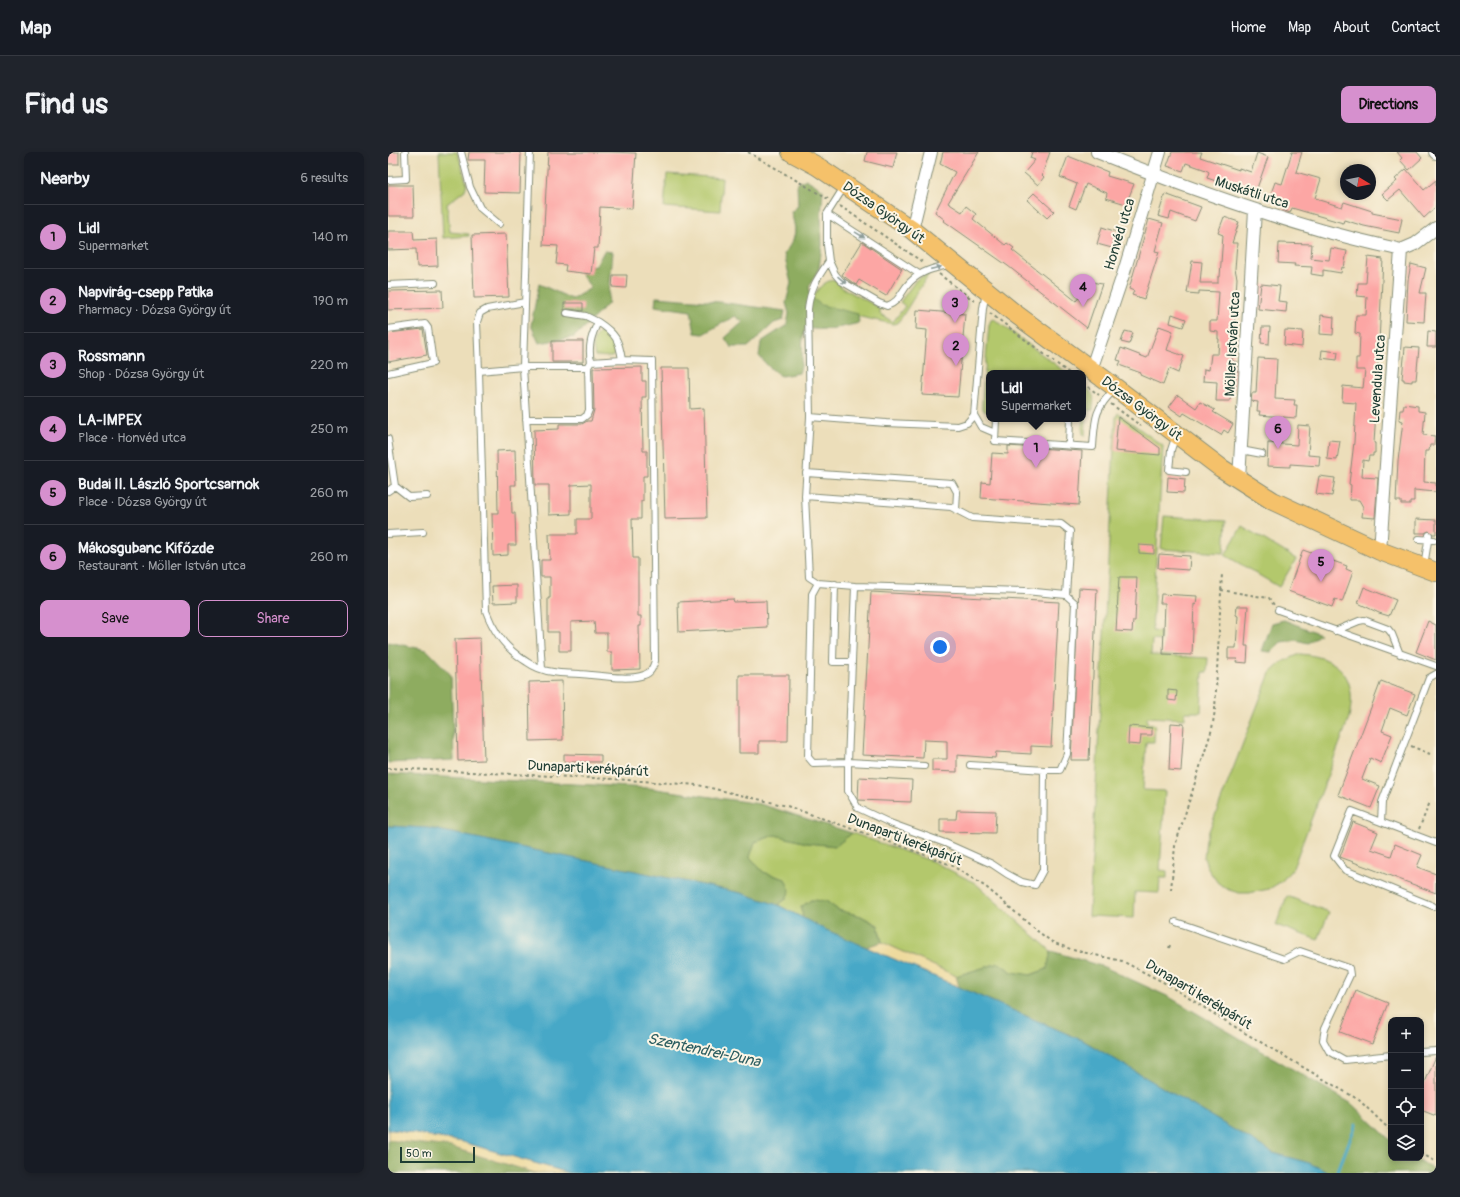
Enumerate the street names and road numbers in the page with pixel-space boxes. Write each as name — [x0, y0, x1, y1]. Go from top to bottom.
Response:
street label: Muskátli utca — [1213, 173, 1291, 212]
street label: Dózsa György út — [839, 178, 928, 247]
street label: Honvéd utca — [1101, 196, 1138, 272]
street label: Möller István utca — [1221, 291, 1244, 397]
street label: Levendula utca — [1366, 334, 1389, 424]
street label: Dózsa György út — [1098, 373, 1186, 444]
street label: Dunaparti kerékpárút — [527, 757, 649, 780]
street label: Dunaparti kerékpárút — [845, 810, 965, 869]
street label: Dunaparti kerékpárút — [1142, 956, 1255, 1033]

